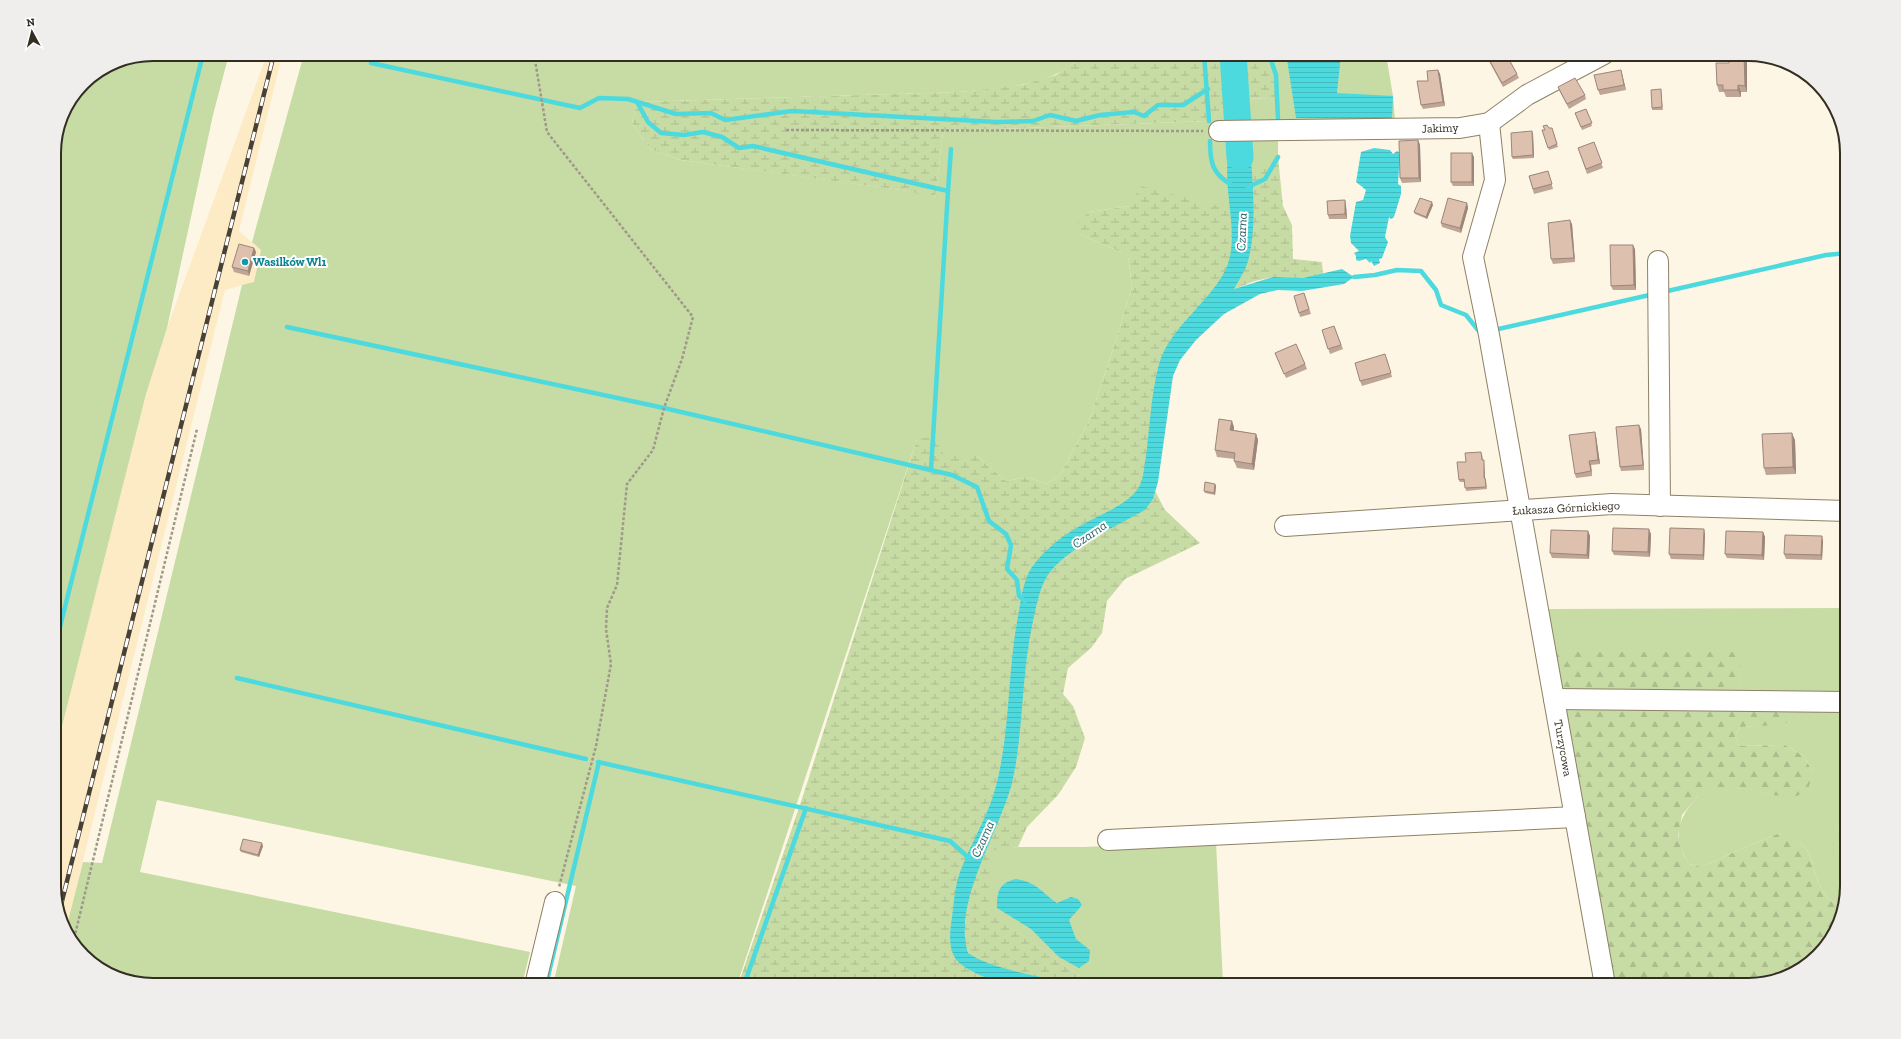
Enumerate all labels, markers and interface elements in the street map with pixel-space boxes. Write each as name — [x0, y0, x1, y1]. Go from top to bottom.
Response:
north arrow — [12, 12, 52, 52]
text: N — [26, 16, 36, 30]
street label: Jakimy — [1421, 120, 1459, 136]
water label: Czarna — [1233, 213, 1250, 251]
place label: Wasilków Wl1 — [253, 255, 326, 269]
marker: Wasilków Wl1 — [240, 257, 250, 267]
street label: Łukasza Górnickiego — [1512, 498, 1620, 518]
water label: Czarna — [1069, 517, 1109, 551]
street label: Turzycowa — [1551, 719, 1575, 778]
water label: Czarna — [968, 819, 997, 860]

